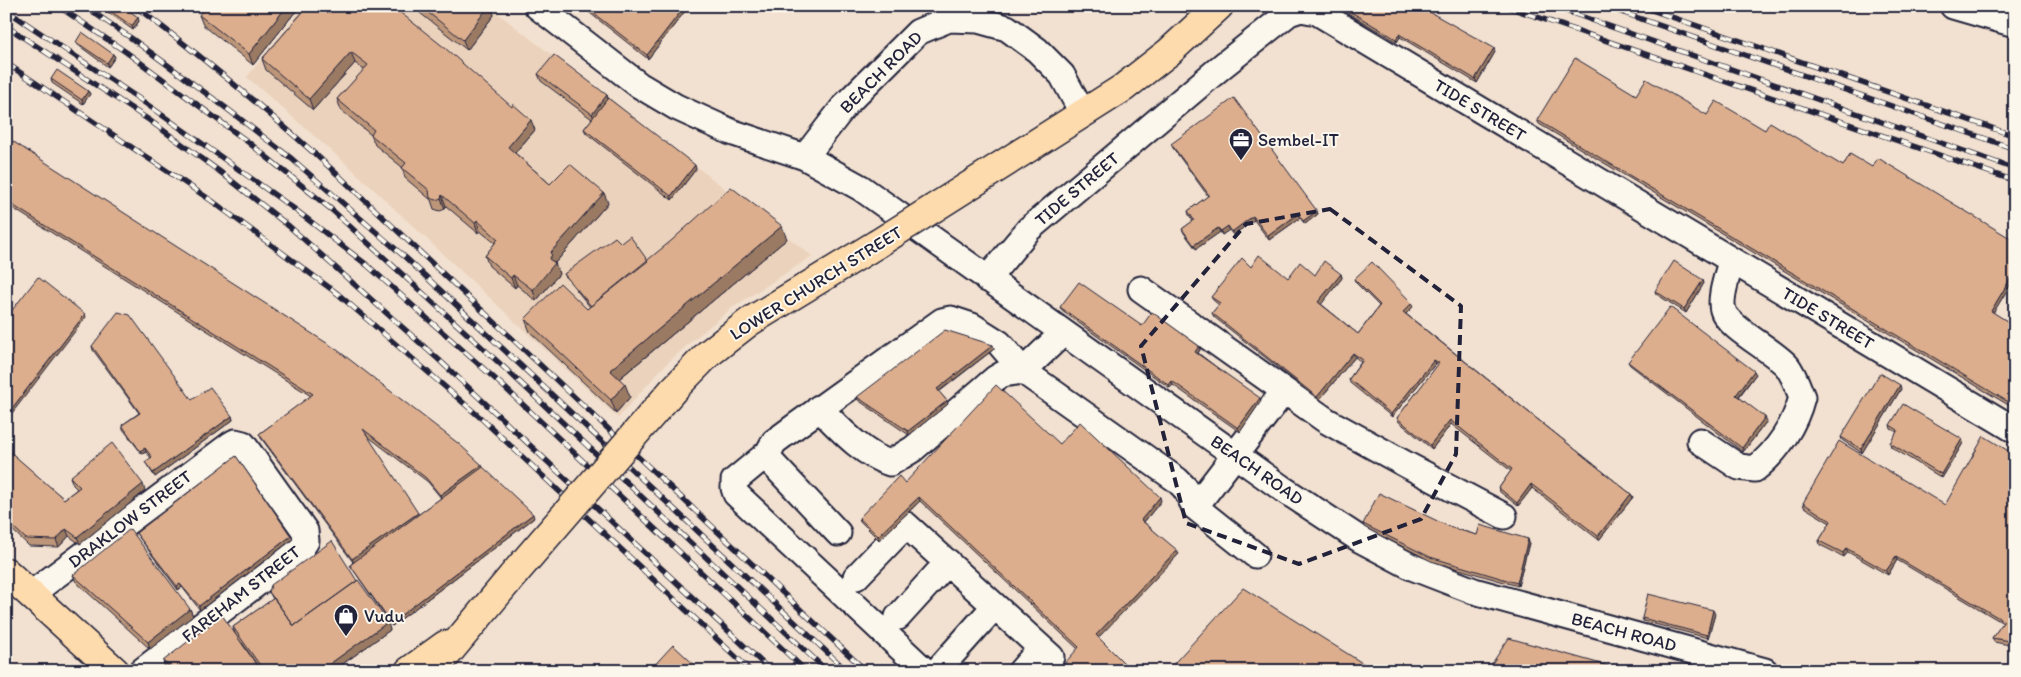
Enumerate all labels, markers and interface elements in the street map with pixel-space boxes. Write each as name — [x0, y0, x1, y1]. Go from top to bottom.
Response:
street label: BEACH ROAD — [835, 26, 927, 118]
street label: TIDE STREET — [1430, 74, 1530, 146]
office icon: Sembel-IT — [1228, 127, 1254, 161]
place label: Sembel-IT — [1258, 129, 1339, 151]
street label: TIDE STREET — [1030, 147, 1124, 231]
street label: LOWER CHURCH STREET — [726, 221, 906, 345]
street label: TIDE STREET — [1778, 282, 1878, 354]
street label: BEACH ROAD — [1206, 430, 1308, 510]
street label: DRAKLOW STREET — [64, 465, 196, 573]
street label: FAREHAM STREET — [177, 541, 305, 647]
shop icon: Vudu — [333, 603, 359, 637]
place label: Vudu — [364, 605, 404, 627]
street label: BEACH ROAD — [1569, 607, 1679, 657]

